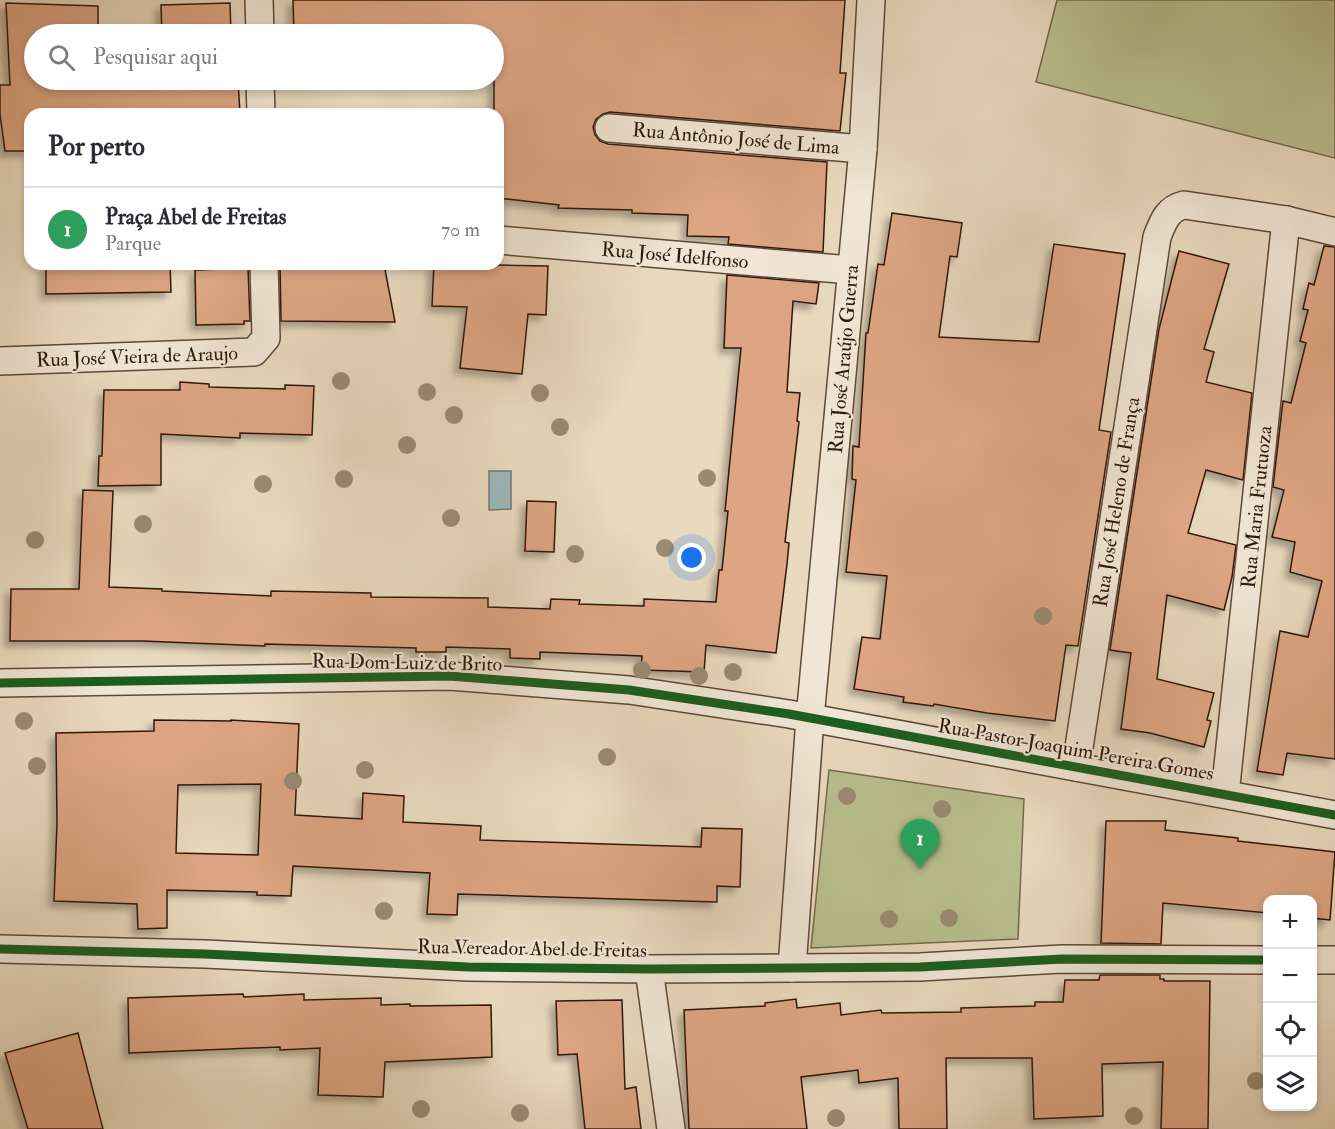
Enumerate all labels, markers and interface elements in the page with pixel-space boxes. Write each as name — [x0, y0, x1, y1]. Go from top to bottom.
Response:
search box — [24, 24, 504, 90]
icon: search — [45, 41, 78, 74]
text: Pesquisar aqui — [93, 43, 218, 71]
street label: Rua Antônio José de Lima — [631, 117, 841, 160]
text: Por perto — [48, 131, 145, 163]
text: Praça Abel de Freitas — [105, 203, 286, 231]
text: 1 — [64, 217, 71, 242]
text: 70 m — [441, 217, 480, 242]
text: Parque — [105, 231, 161, 256]
street label: Rua José Idelfonso — [600, 237, 750, 274]
street label: Rua José Araújo Guerra — [823, 263, 864, 455]
street label: Rua José Vieira de Araujo — [36, 340, 238, 373]
street label: Rua José Heleno de França — [1088, 394, 1146, 609]
street label: Rua Maria Frutuoza — [1236, 424, 1278, 590]
your location — [677, 543, 706, 572]
street label: Rua Dom Luiz de Brito — [311, 648, 503, 677]
street label: Rua Pastor Joaquim Pereira Gomes — [936, 713, 1216, 786]
pin: 1 — [900, 820, 940, 869]
map controls — [1263, 895, 1317, 1111]
button: + — [1263, 895, 1317, 949]
street label: Rua Vereador Abel de Freitas — [417, 934, 647, 963]
button: − — [1263, 949, 1317, 1003]
button: locate — [1263, 1003, 1317, 1057]
button: layers — [1263, 1057, 1317, 1111]

